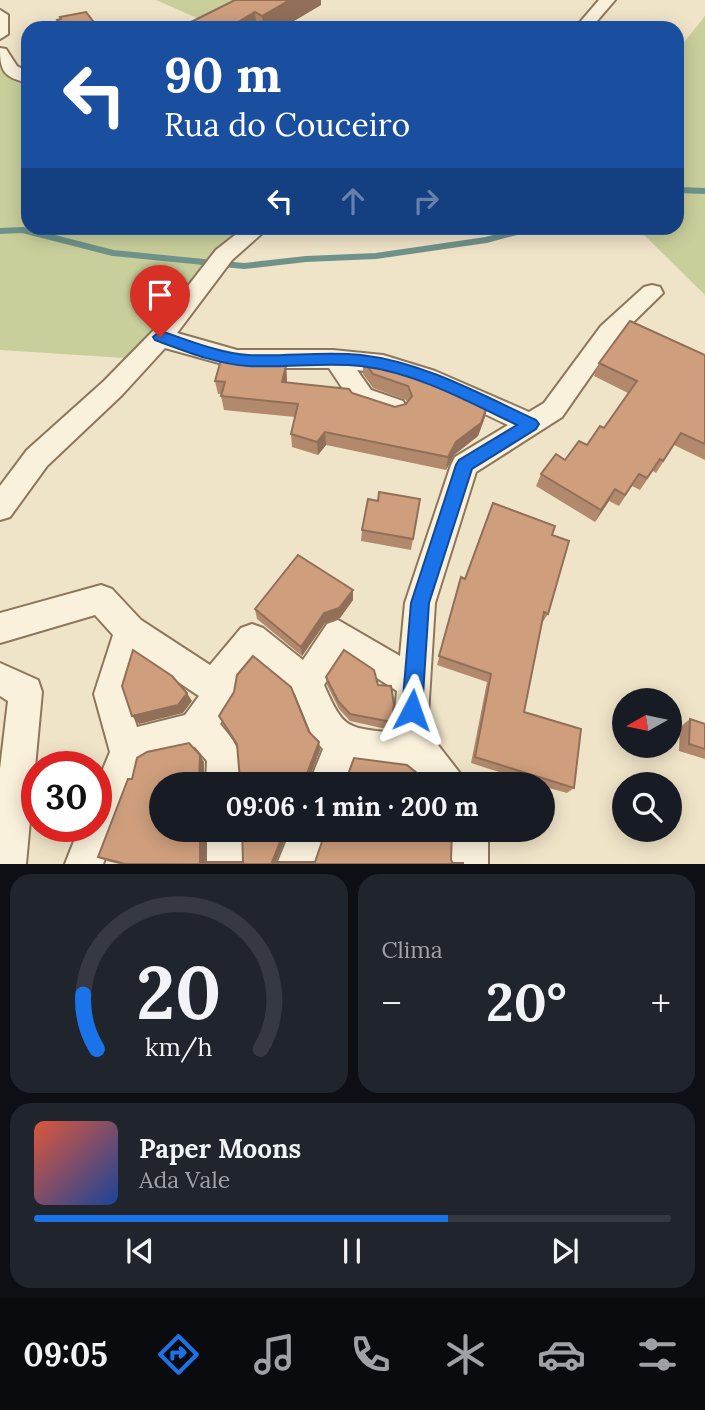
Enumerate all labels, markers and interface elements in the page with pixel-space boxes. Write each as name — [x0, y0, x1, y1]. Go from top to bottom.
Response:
text: 90 m — [164, 43, 281, 105]
icon: left — [49, 49, 140, 140]
text: Rua do Couceiro — [164, 104, 410, 145]
icon: left — [261, 182, 299, 220]
icon: ahead — [334, 182, 372, 220]
icon: right — [407, 182, 445, 220]
pin — [130, 265, 190, 337]
icon: arrive — [141, 276, 179, 314]
position arrow — [375, 673, 449, 747]
north arrow — [612, 688, 682, 758]
map controls — [612, 688, 682, 842]
speed limit sign: 30 — [21, 751, 112, 842]
button: search — [612, 772, 682, 842]
text: 09:06 · 1 min · 200 m — [226, 790, 478, 823]
text: Clima — [382, 935, 443, 964]
text: 20 — [136, 947, 221, 1040]
text: 20° — [486, 969, 567, 1035]
text: − — [382, 979, 402, 1027]
text: + — [651, 979, 671, 1027]
text: km/h — [145, 1031, 213, 1063]
text: Paper Moons — [139, 1132, 301, 1165]
text: Ada Vale — [139, 1165, 230, 1194]
icon: previous — [121, 1232, 159, 1270]
icon: pause — [333, 1232, 371, 1270]
icon: next — [546, 1232, 584, 1270]
icon: directions — [154, 1330, 203, 1379]
icon: music — [250, 1330, 299, 1379]
icon: phone — [346, 1330, 395, 1379]
icon: climate — [441, 1330, 490, 1379]
icon: car — [537, 1330, 586, 1379]
icon: filters — [633, 1330, 682, 1379]
text: 09:05 — [23, 1334, 108, 1375]

